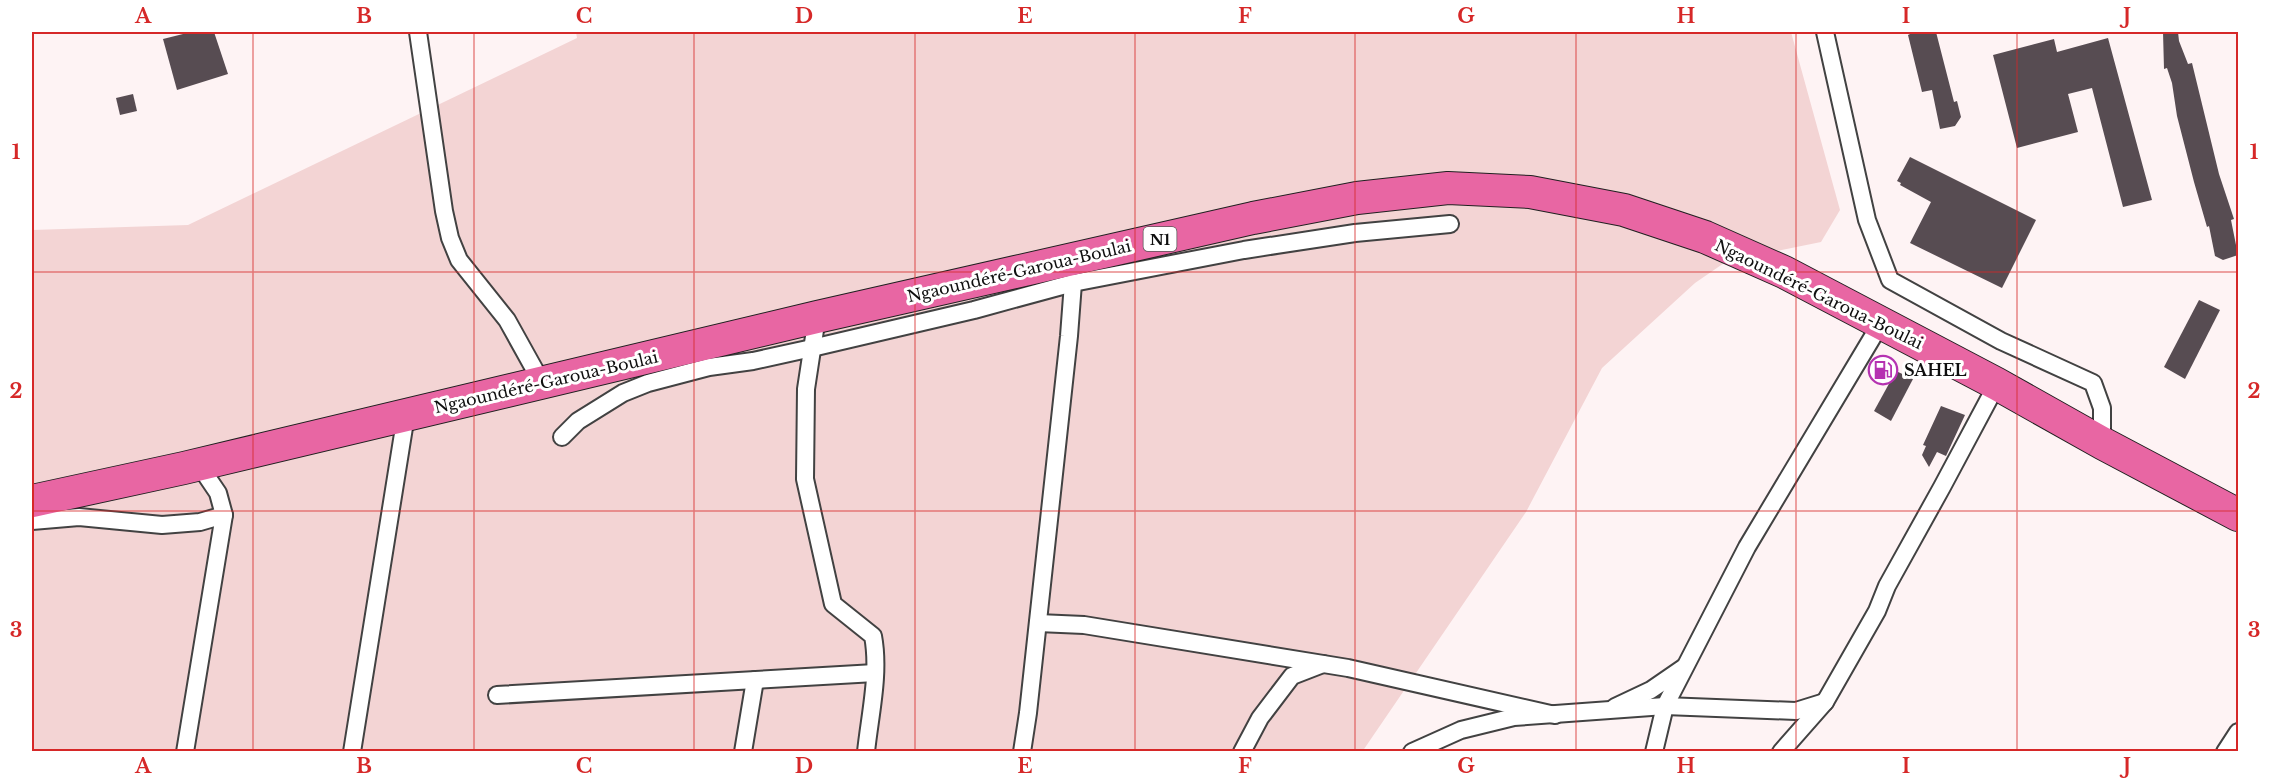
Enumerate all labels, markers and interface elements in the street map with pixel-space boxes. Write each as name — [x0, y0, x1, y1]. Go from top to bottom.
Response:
text: A — [134, 4, 152, 28]
text: B — [356, 4, 372, 28]
text: C — [576, 4, 592, 28]
text: D — [795, 4, 813, 28]
text: E — [1017, 4, 1033, 28]
text: F — [1238, 4, 1252, 28]
text: G — [1457, 4, 1475, 28]
text: H — [1677, 4, 1696, 28]
text: I — [1902, 4, 1910, 28]
text: J — [2119, 4, 2131, 28]
text: 1 — [12, 140, 21, 164]
text: 1 — [2250, 140, 2259, 164]
road number: N1 — [1144, 227, 1176, 251]
street label: Ngaoundéré-Garoua-Boulai — [905, 235, 1133, 307]
street label: Ngaoundéré-Garoua-Boulai — [1712, 235, 1927, 353]
street label: Ngaoundéré-Garoua-Boulai — [432, 346, 660, 418]
fuel station icon: SAHEL — [1867, 354, 1899, 386]
place label: SAHEL — [1904, 360, 1967, 380]
text: 2 — [9, 379, 23, 403]
text: 2 — [2247, 379, 2261, 403]
text: 3 — [10, 618, 22, 642]
text: 3 — [2248, 618, 2260, 642]
text: A — [134, 754, 152, 778]
text: B — [356, 754, 372, 778]
text: C — [576, 754, 592, 778]
text: D — [795, 754, 813, 778]
text: E — [1017, 754, 1033, 778]
text: F — [1238, 754, 1252, 778]
text: G — [1457, 754, 1475, 778]
text: H — [1677, 754, 1696, 778]
text: I — [1902, 754, 1910, 778]
text: J — [2119, 754, 2131, 778]

